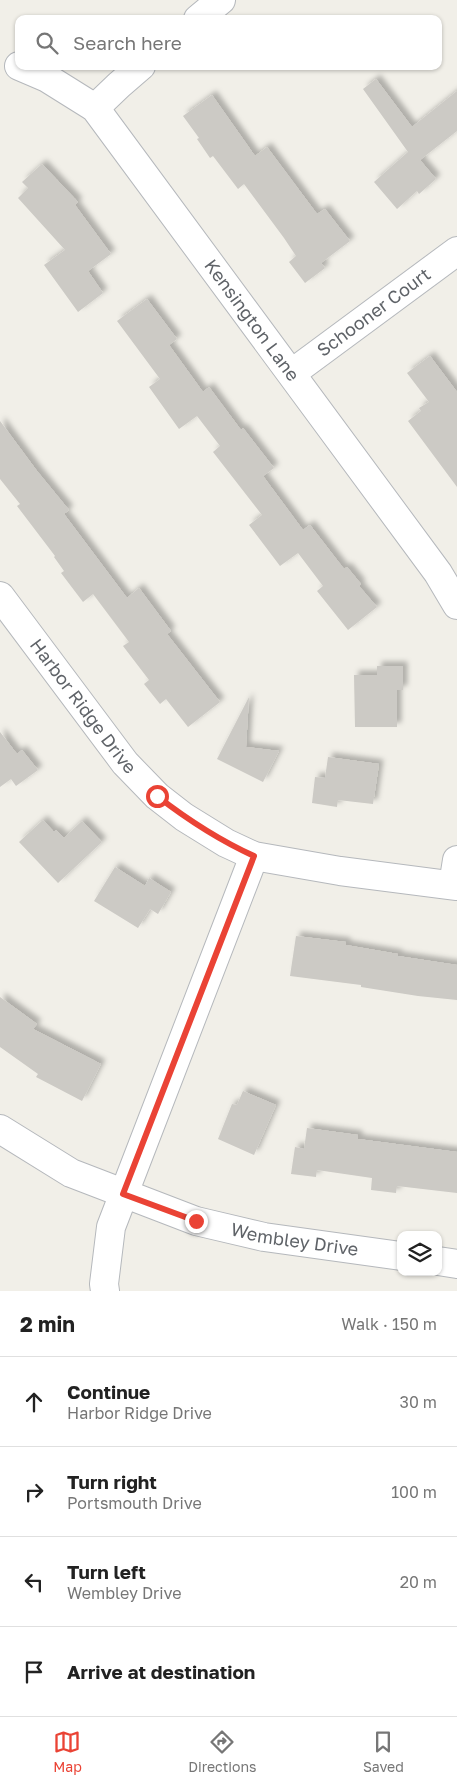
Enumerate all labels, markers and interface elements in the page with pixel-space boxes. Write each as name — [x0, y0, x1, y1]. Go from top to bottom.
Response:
search box — [15, 15, 442, 70]
icon: search — [33, 29, 61, 57]
text: Search here — [73, 31, 182, 54]
street label: Kensington Lane — [200, 255, 305, 385]
street label: Schooner Court — [312, 262, 434, 361]
street label: Harbor Ridge Drive — [26, 634, 141, 778]
route start — [146, 785, 169, 808]
route end — [185, 1210, 208, 1233]
street label: Wembley Drive — [229, 1218, 360, 1260]
map controls — [397, 1231, 442, 1276]
button: layers — [397, 1231, 442, 1276]
text: 2 min — [20, 1311, 75, 1337]
text: Walk · 150 m — [341, 1314, 437, 1334]
text: Continue — [67, 1380, 150, 1403]
icon: ahead — [20, 1388, 48, 1416]
text: 30 m — [400, 1392, 437, 1412]
text: Harbor Ridge Drive — [67, 1403, 212, 1423]
text: Turn right — [67, 1470, 157, 1493]
icon: right — [20, 1478, 48, 1506]
text: 100 m — [391, 1482, 437, 1502]
text: Portsmouth Drive — [67, 1493, 202, 1513]
text: Turn left — [67, 1560, 146, 1583]
icon: left — [20, 1568, 48, 1596]
text: 20 m — [400, 1572, 437, 1592]
text: Wembley Drive — [67, 1583, 182, 1603]
icon: arrive — [20, 1658, 48, 1686]
text: Arrive at destination — [67, 1660, 255, 1683]
tab: Map — [53, 1728, 82, 1775]
tab: Directions — [188, 1728, 257, 1775]
tab: Saved — [363, 1728, 404, 1775]

